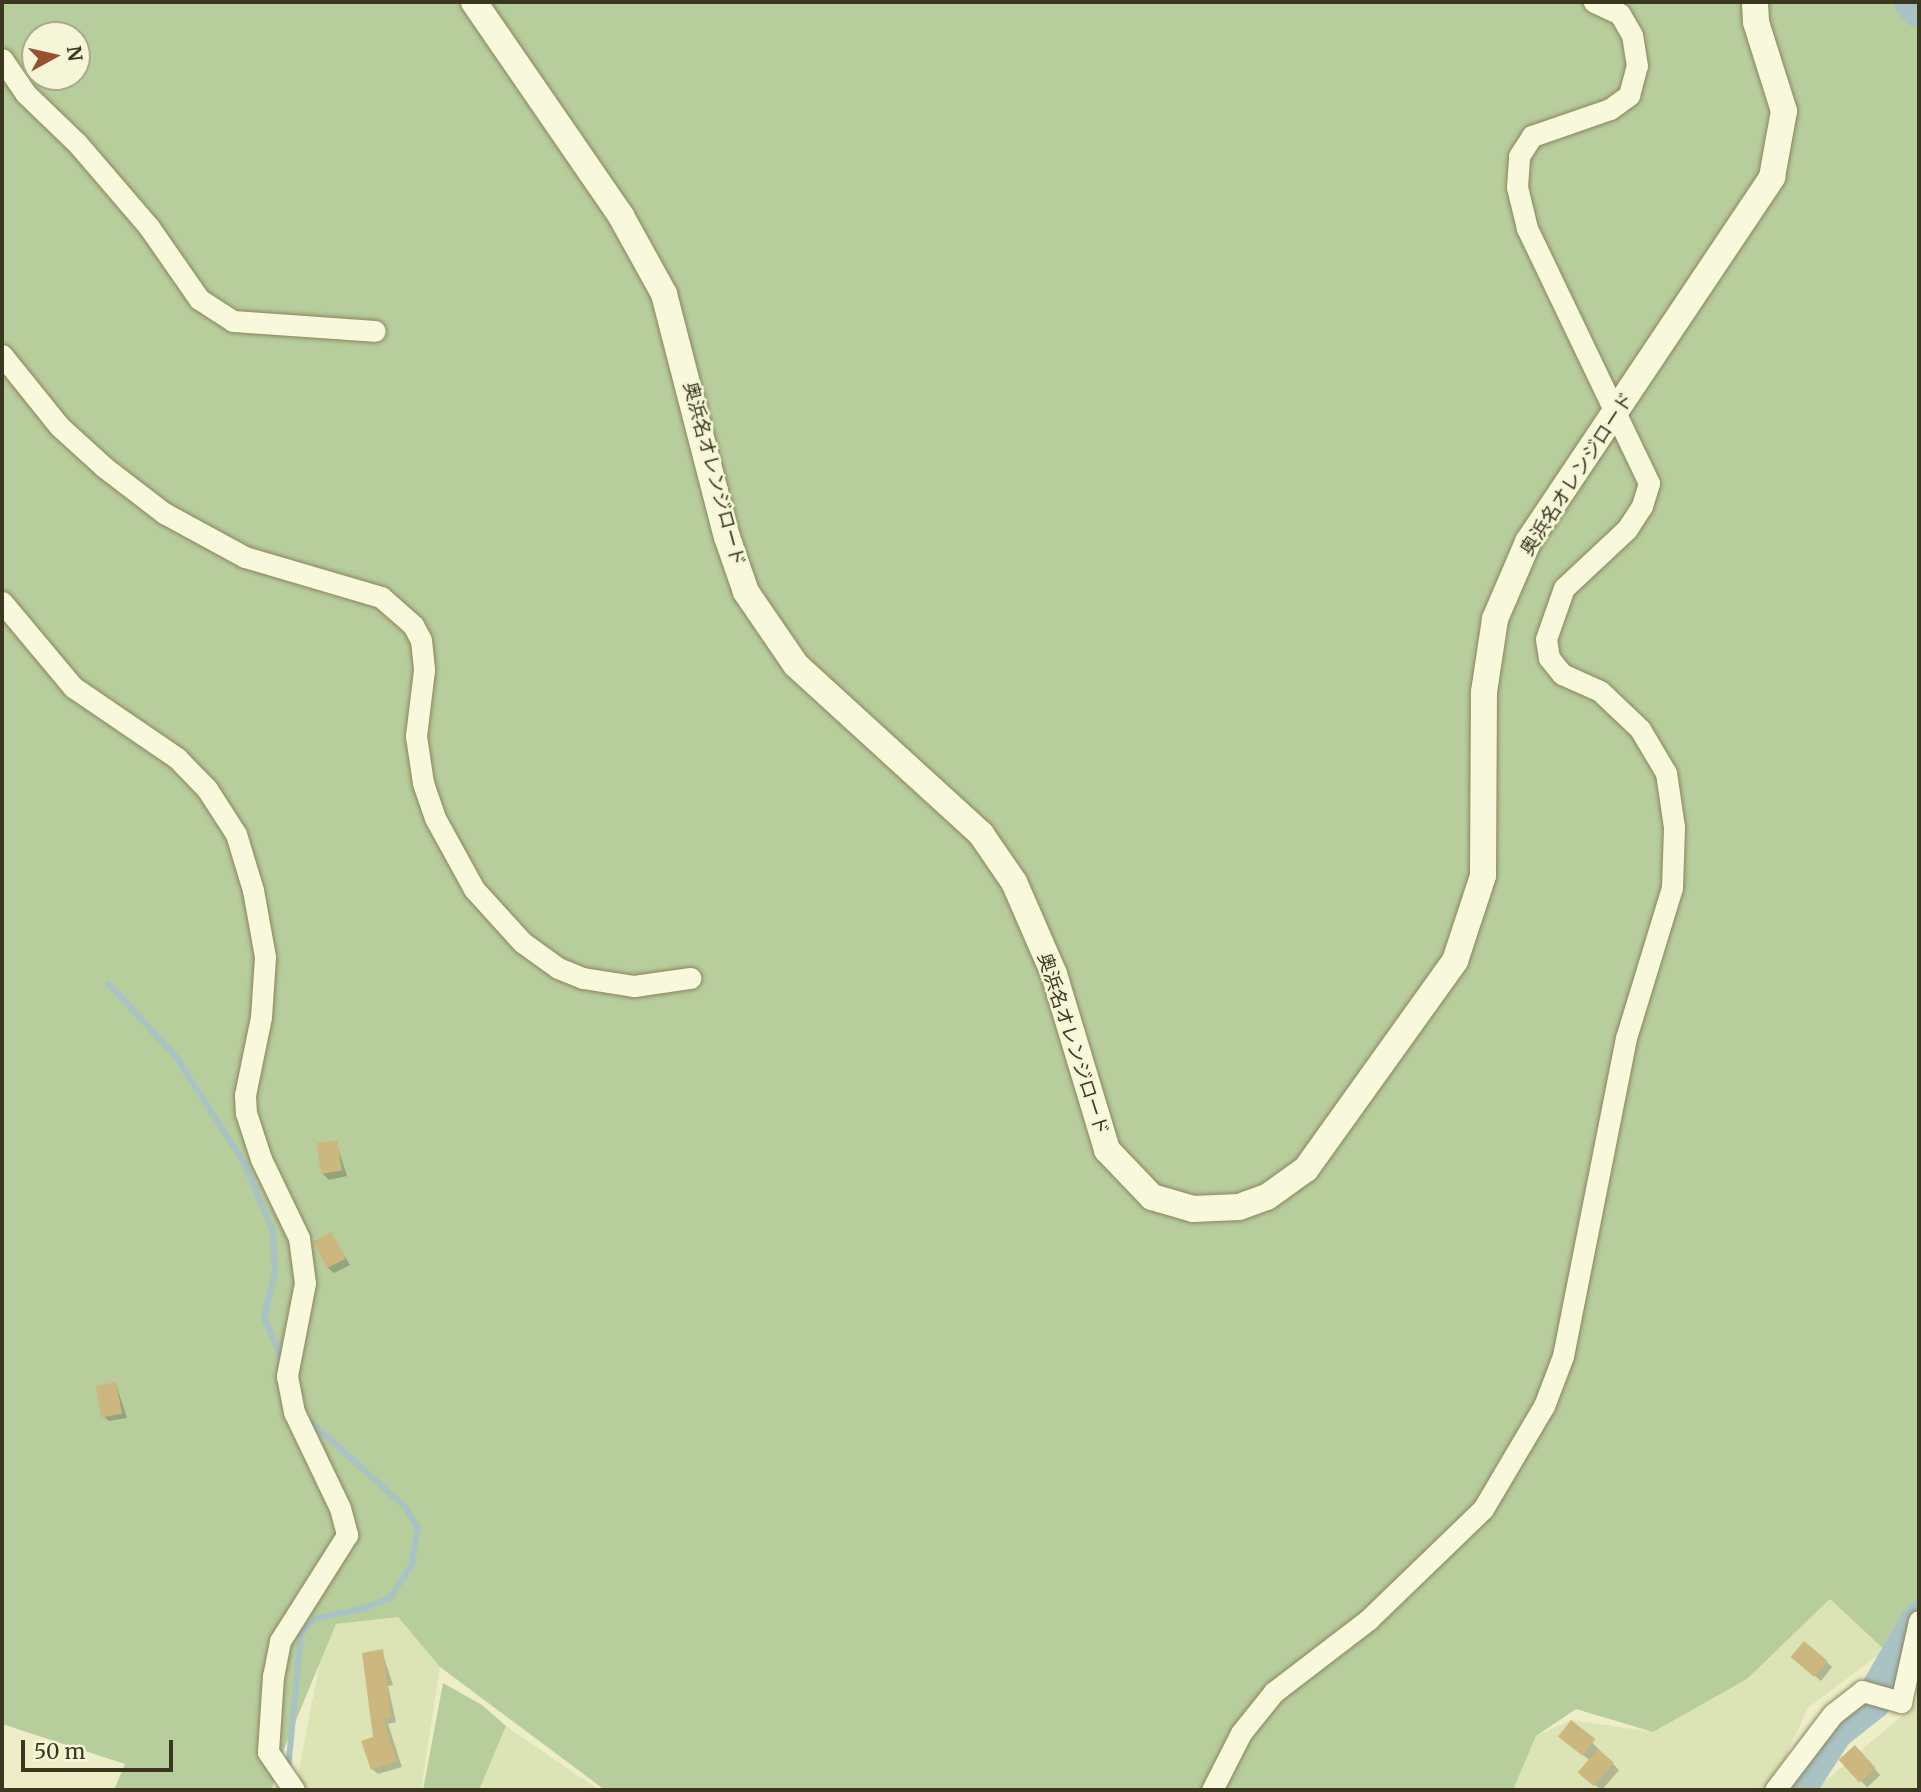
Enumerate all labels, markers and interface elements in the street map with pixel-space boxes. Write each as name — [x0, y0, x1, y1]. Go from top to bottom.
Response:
north arrow — [21, 21, 91, 91]
text: N — [62, 44, 88, 62]
street label: 奥浜名オレンジロード — [678, 379, 750, 569]
street label: 奥浜名オレンジロード — [1516, 388, 1638, 560]
street label: 奥浜名オレンジロード — [1033, 950, 1113, 1138]
scale bar — [24, 1726, 177, 1770]
text: 50 m — [34, 1738, 85, 1765]

